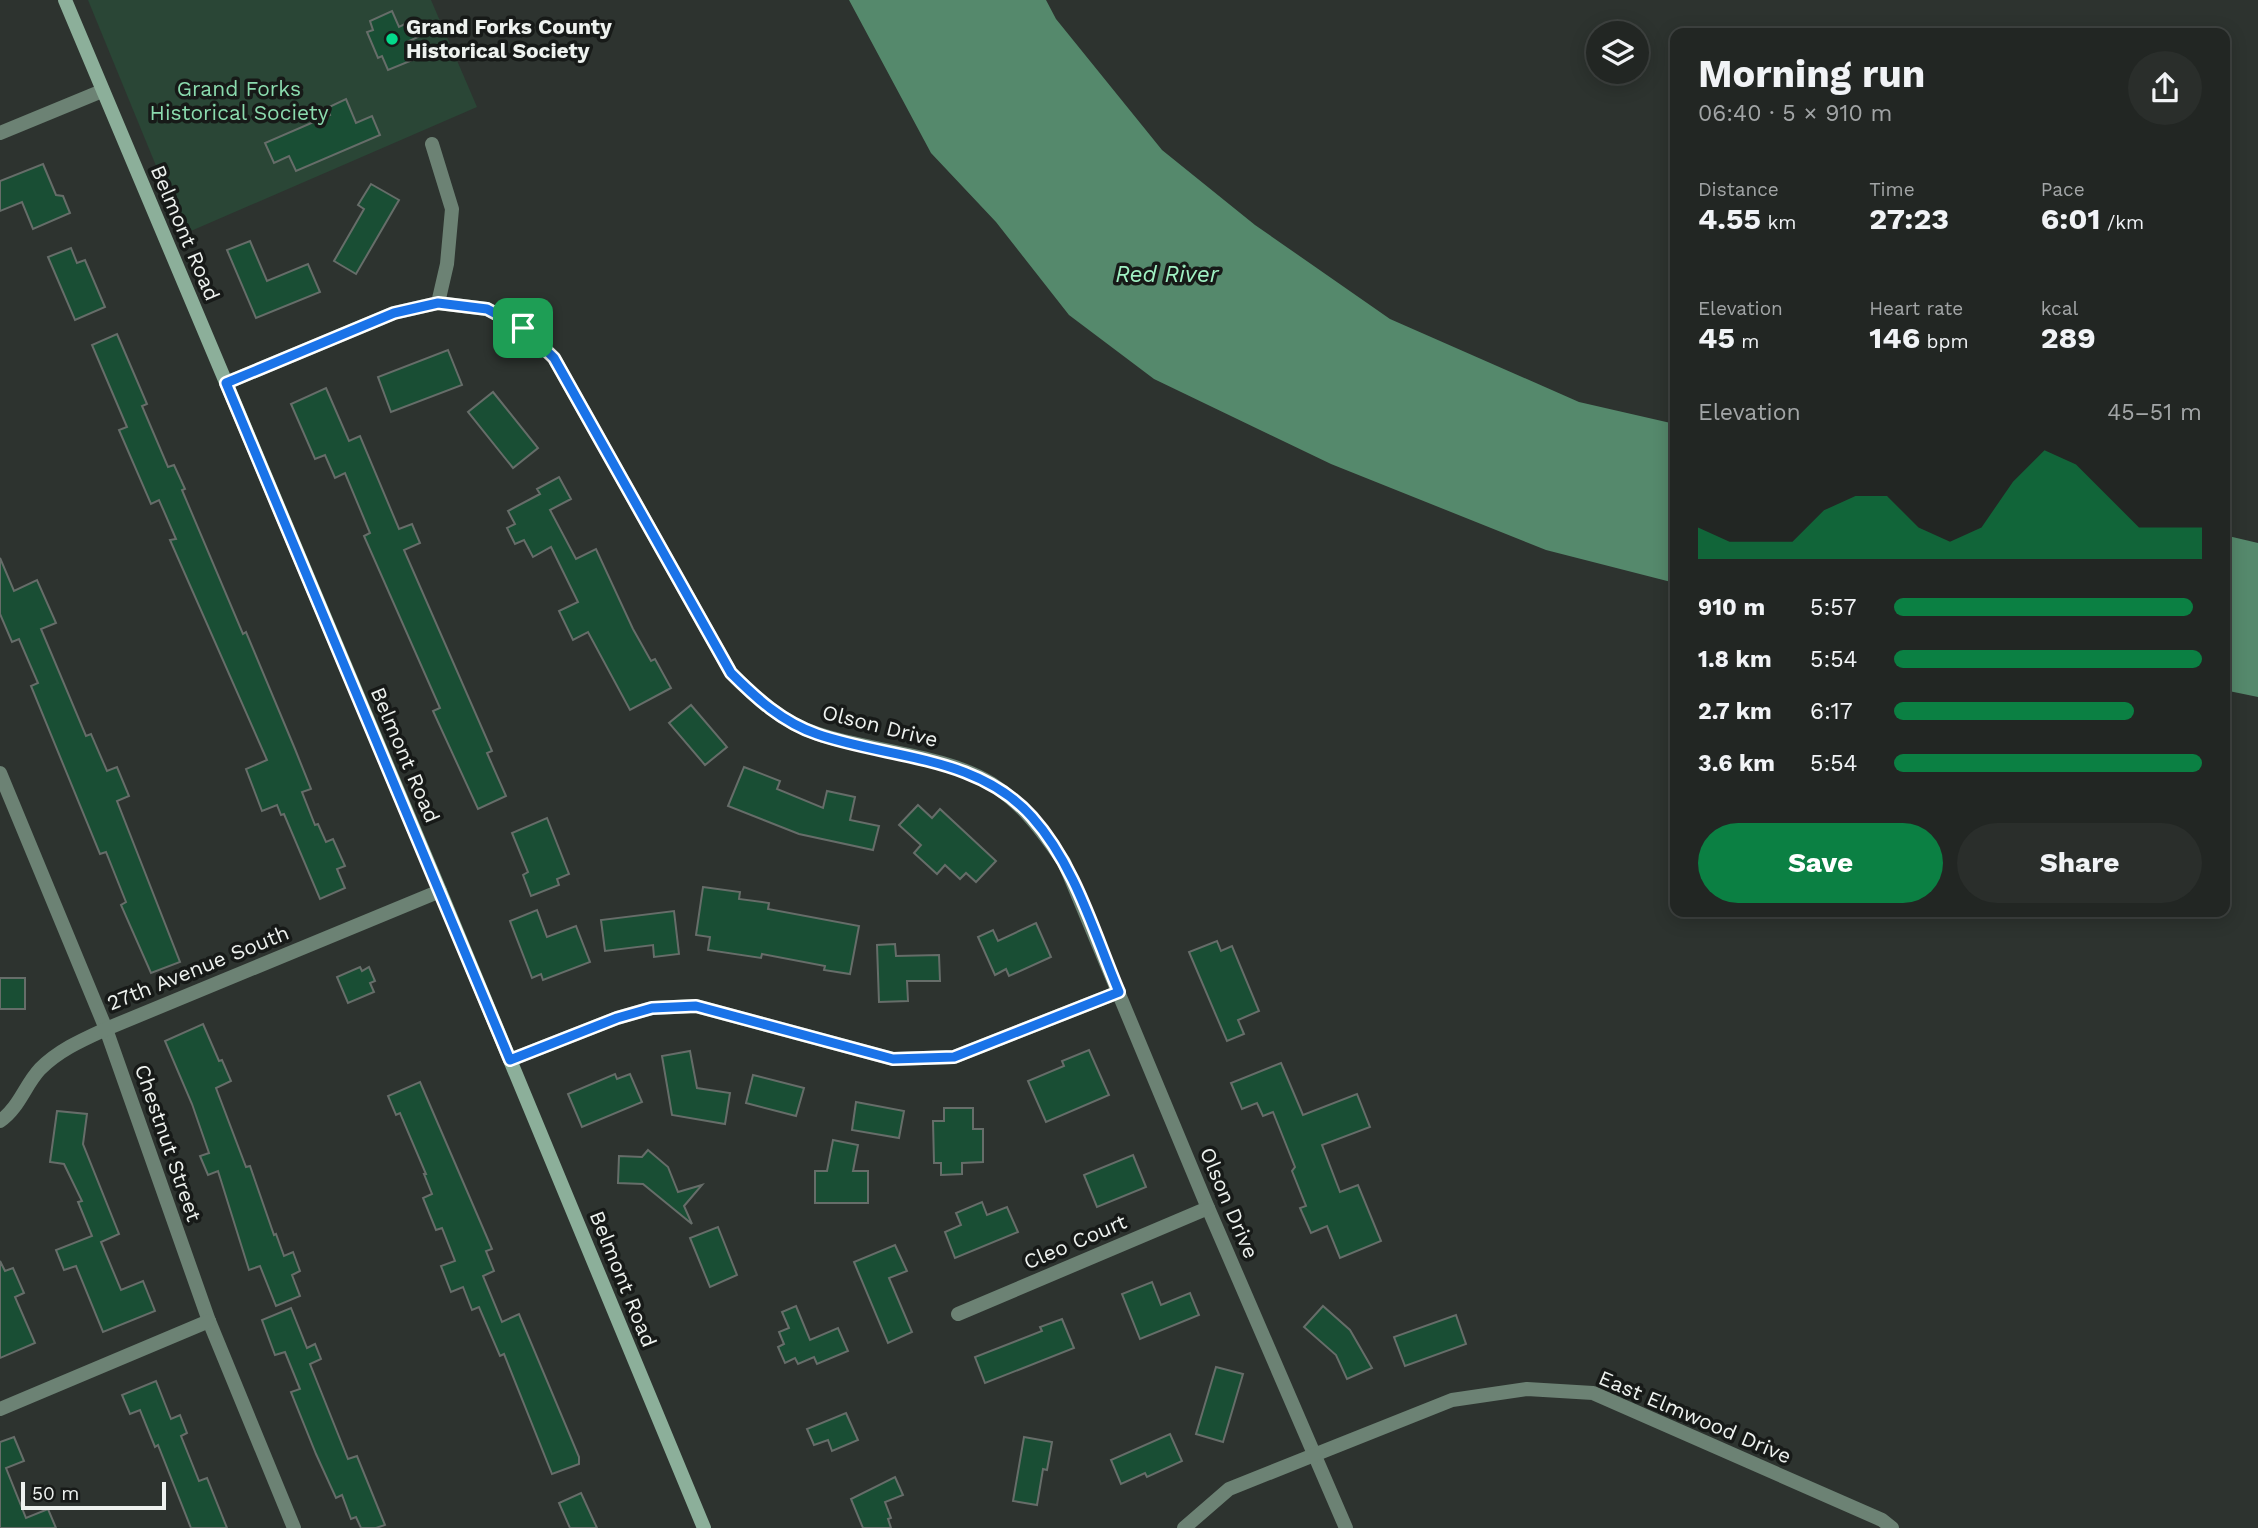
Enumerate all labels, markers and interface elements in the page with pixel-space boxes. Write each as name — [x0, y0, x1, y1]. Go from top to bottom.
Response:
place label: Grand Forks County Historical Society — [406, 14, 612, 63]
map controls — [1586, 21, 1649, 84]
button: layers — [1586, 21, 1649, 84]
marker: Grand Forks County Historical Society — [384, 31, 400, 47]
button: share — [2128, 51, 2202, 125]
text: Morning run — [1698, 52, 1925, 96]
park label: Grand Forks Historical Society — [150, 76, 329, 125]
text: 06:40 · 5 × 910 m — [1698, 100, 1893, 127]
street label: Belmont Road — [146, 161, 225, 304]
text: Distance — [1698, 178, 1779, 201]
text: Time — [1869, 178, 1915, 201]
text: Pace — [2041, 178, 2085, 201]
text: 4.55 — [1698, 201, 1761, 236]
text: 27:23 — [1869, 201, 1949, 236]
text: 6:01 — [2041, 201, 2100, 236]
text: km — [1761, 211, 1796, 234]
text: /km — [2100, 211, 2144, 234]
water label: Red River — [1115, 261, 1220, 288]
text: Elevation — [1698, 297, 1783, 320]
text: Heart rate — [1869, 297, 1963, 320]
text: kcal — [2041, 297, 2078, 320]
pin — [493, 298, 553, 358]
icon: arrive — [504, 309, 542, 347]
text: 45 — [1698, 320, 1735, 355]
text: 146 — [1869, 320, 1920, 355]
text: 289 — [2041, 320, 2096, 355]
text: m — [1735, 330, 1759, 353]
text: bpm — [1920, 330, 1969, 353]
text: Elevation — [1698, 399, 1801, 426]
text: 45–51 m — [2107, 399, 2202, 426]
text: 910 m — [1698, 594, 1765, 621]
text: 5:57 — [1810, 594, 1856, 621]
text: 1.8 km — [1698, 646, 1772, 673]
text: 5:54 — [1810, 646, 1858, 673]
street label: Belmont Road — [366, 683, 445, 826]
text: 2.7 km — [1698, 698, 1772, 725]
text: 6:17 — [1810, 698, 1853, 725]
street label: Olson Drive — [820, 699, 940, 752]
text: 3.6 km — [1698, 750, 1775, 777]
text: 5:54 — [1810, 750, 1858, 777]
button: Save — [1698, 823, 1943, 903]
button: Share — [1957, 823, 2202, 903]
street label: 27th Avenue South — [103, 920, 292, 1015]
street label: Chestnut Street — [130, 1061, 207, 1225]
street label: Olson Drive — [1195, 1144, 1264, 1262]
street label: Belmont Road — [585, 1207, 662, 1351]
street label: Cleo Court — [1020, 1209, 1130, 1274]
street label: East Elmwood Drive — [1595, 1365, 1795, 1468]
scale bar — [21, 1479, 166, 1511]
text: 50 m — [32, 1482, 79, 1505]

